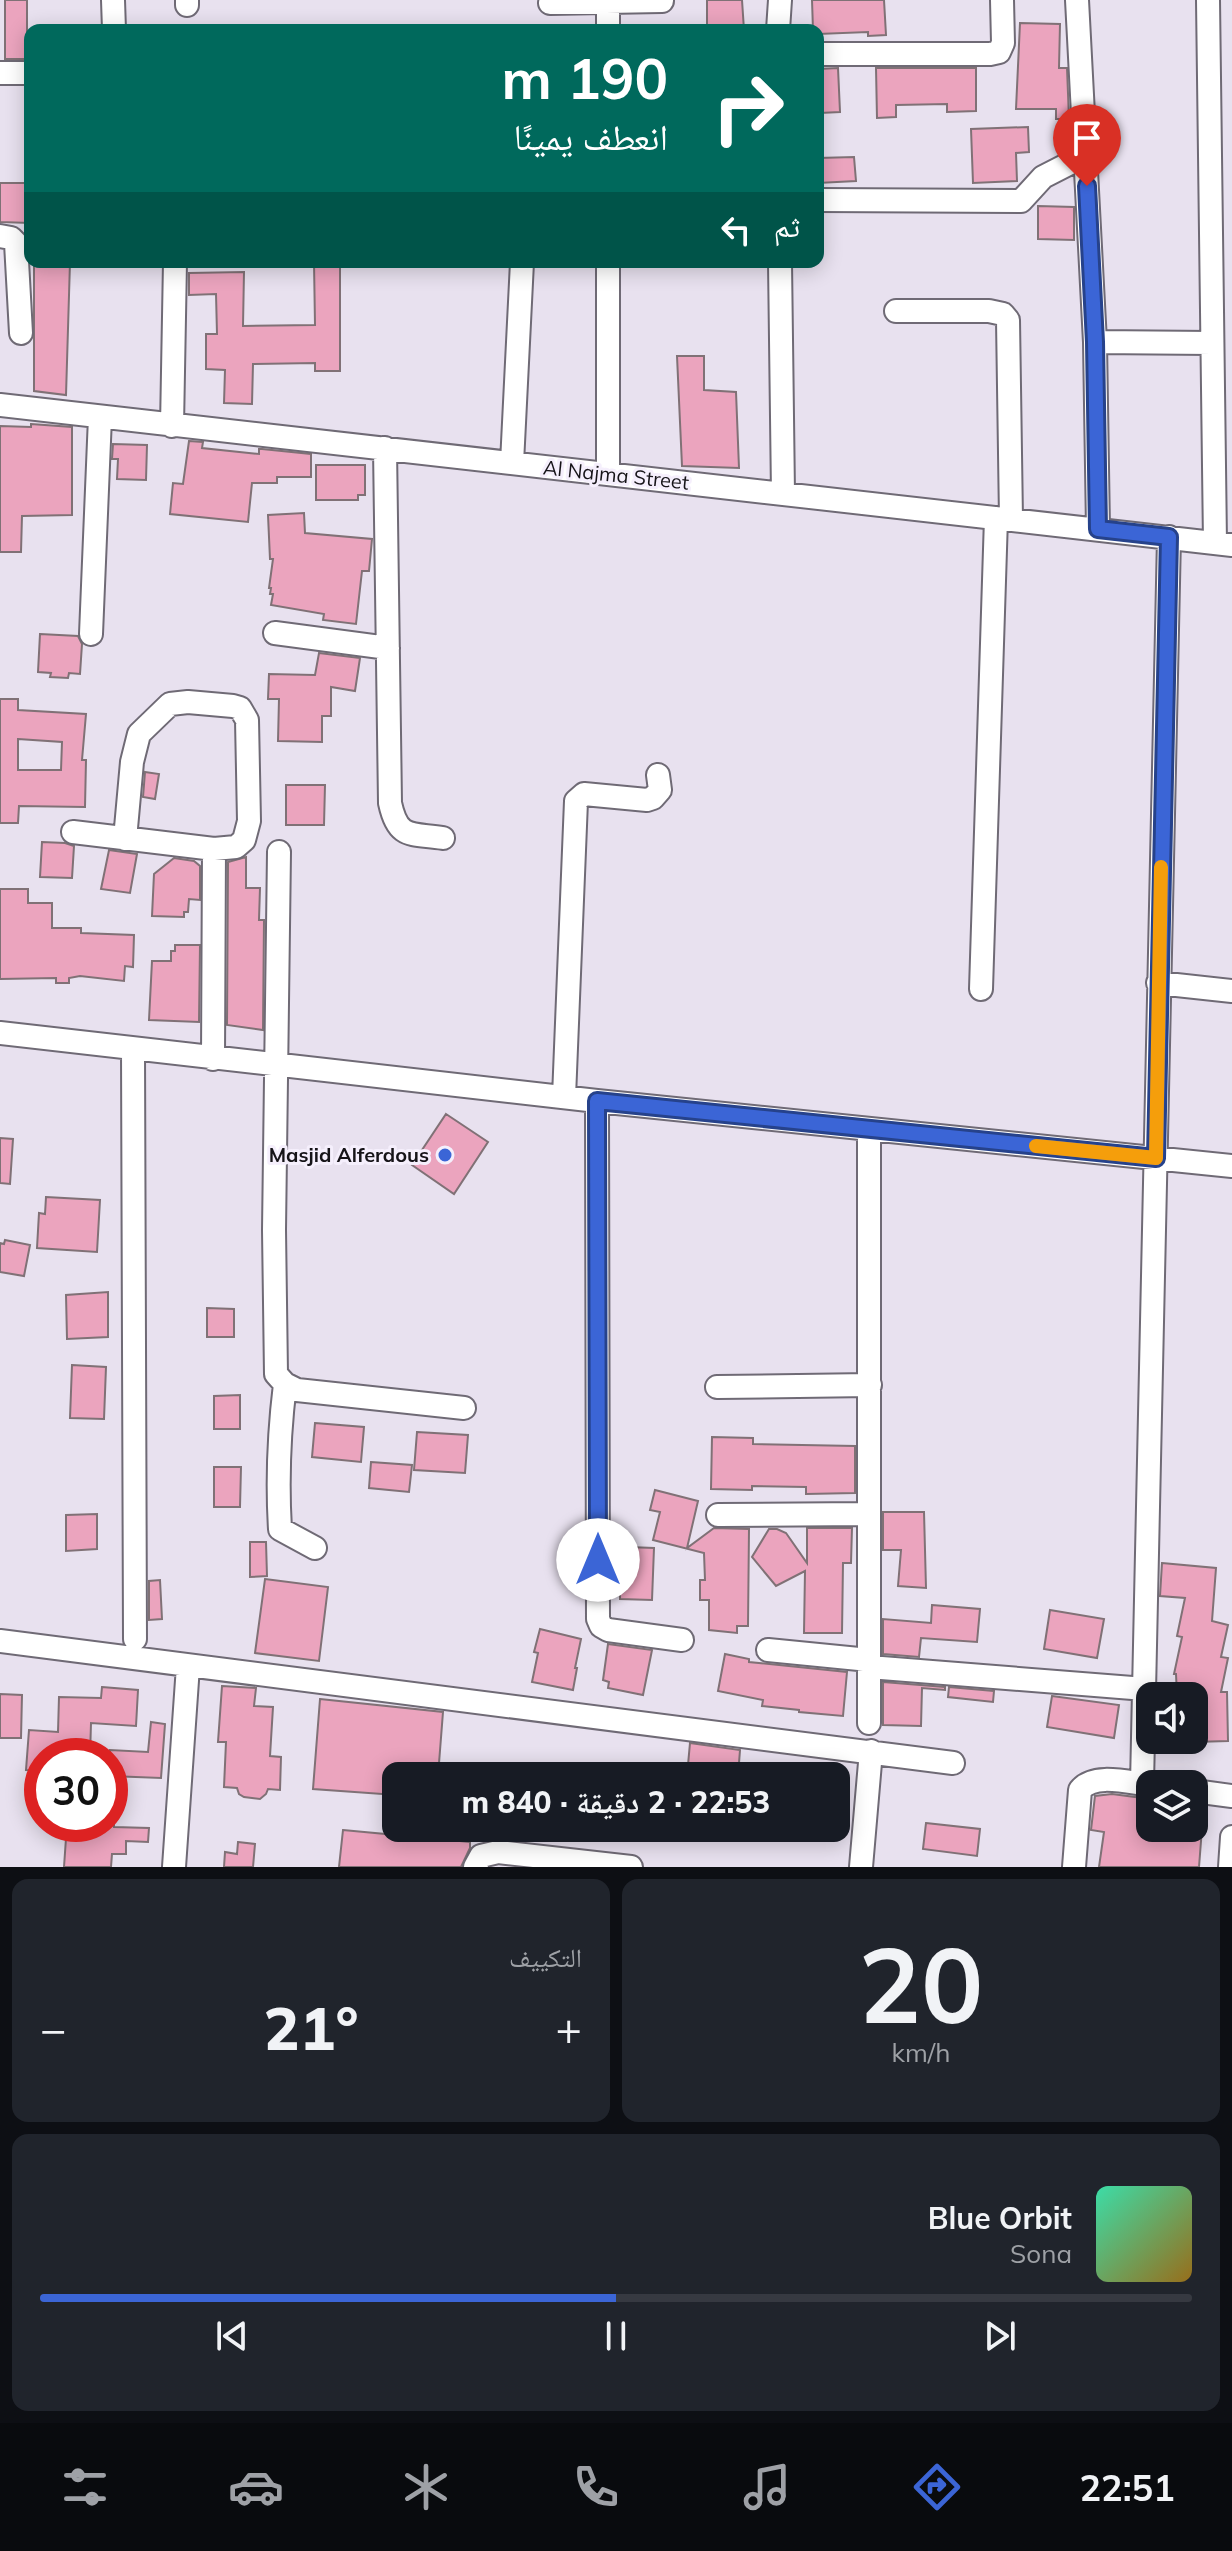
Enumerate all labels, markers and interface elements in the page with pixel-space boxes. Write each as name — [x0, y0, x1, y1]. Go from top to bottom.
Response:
text: 190 m — [501, 43, 668, 113]
icon: right — [696, 56, 800, 160]
pin — [1053, 104, 1121, 186]
text: انعطف يمينًا — [513, 114, 668, 159]
icon: arrive — [1065, 116, 1109, 160]
text: ثم — [774, 207, 800, 245]
icon: left — [714, 208, 758, 252]
street label: Al Najma Street — [542, 454, 690, 495]
place label: Masjid Alferdous — [269, 1142, 429, 1167]
marker: Masjid Alferdous — [436, 1146, 454, 1164]
position arrow — [556, 1518, 640, 1602]
map controls — [1136, 1682, 1208, 1842]
button: sound — [1136, 1682, 1208, 1754]
speed limit sign: 30 — [24, 1738, 128, 1842]
button: layers — [1136, 1770, 1208, 1842]
text: 22:53 · 2 دقيقة · 840 m — [462, 1783, 770, 1821]
text: 20 — [859, 1918, 983, 2049]
text: التكييف — [509, 1941, 582, 1974]
text: 21° — [263, 1990, 359, 2065]
text: − — [40, 2001, 66, 2056]
text: + — [556, 2001, 582, 2056]
text: km/h — [892, 2036, 950, 2069]
text: Blue Orbit — [928, 2199, 1072, 2237]
text: Sona — [1010, 2237, 1072, 2270]
icon: previous — [210, 2314, 254, 2358]
icon: pause — [594, 2314, 638, 2358]
icon: next — [978, 2314, 1022, 2358]
icon: filters — [57, 2459, 113, 2515]
icon: car — [228, 2459, 284, 2515]
icon: climate — [398, 2459, 454, 2515]
icon: phone — [568, 2459, 624, 2515]
icon: music — [739, 2459, 795, 2515]
icon: directions — [909, 2459, 965, 2515]
text: 22:51 — [1079, 2465, 1175, 2510]

